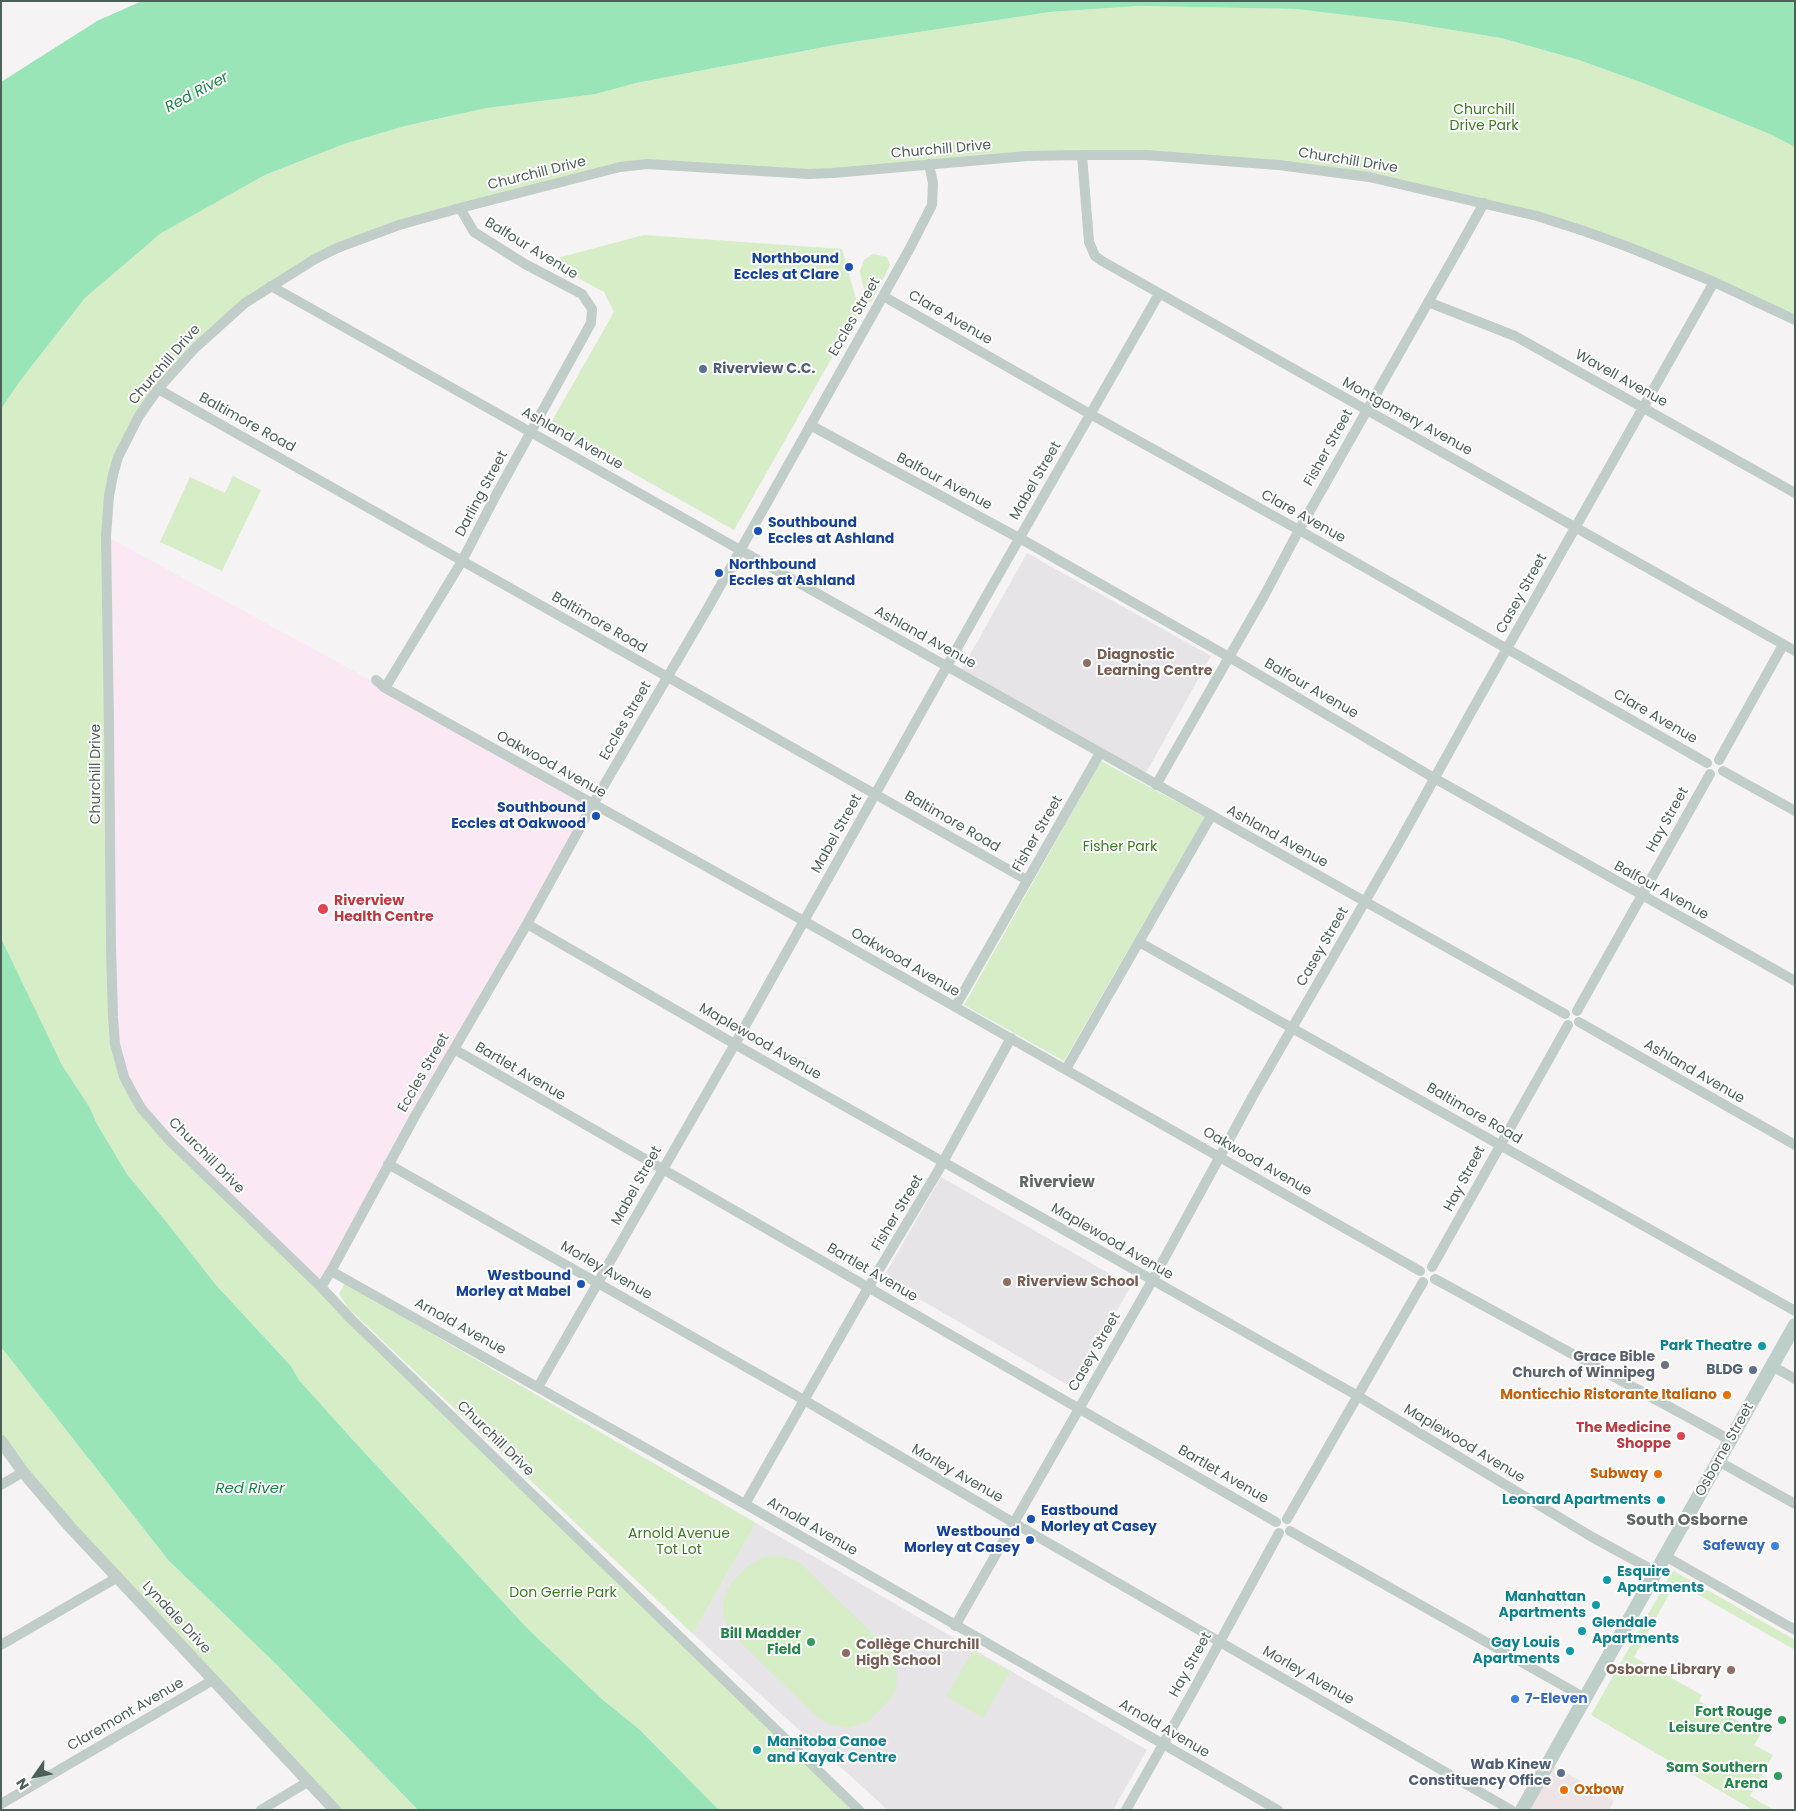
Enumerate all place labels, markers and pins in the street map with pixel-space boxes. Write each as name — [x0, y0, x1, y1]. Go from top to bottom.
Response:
place label: Northbound Eccles at Clare — [734, 251, 839, 284]
marker: Northbound Eccles at Clare — [843, 261, 855, 273]
place label: Riverview C.C. — [713, 361, 815, 377]
marker: Riverview C.C. — [697, 363, 709, 375]
place label: Southbound Eccles at Ashland — [768, 515, 894, 548]
marker: Southbound Eccles at Ashland — [752, 525, 764, 537]
place label: Northbound Eccles at Ashland — [729, 557, 855, 590]
marker: Northbound Eccles at Ashland — [713, 567, 725, 579]
place label: Diagnostic Learning Centre — [1097, 647, 1212, 680]
marker: Diagnostic Learning Centre — [1081, 657, 1093, 669]
place label: Southbound Eccles at Oakwood — [451, 800, 586, 832]
marker: Southbound Eccles at Oakwood — [590, 810, 602, 822]
place label: Riverview Health Centre — [334, 893, 434, 926]
marker: Riverview Health Centre — [316, 902, 330, 916]
place label: Westbound Morley at Mabel — [456, 1268, 571, 1300]
place label: Riverview School — [1017, 1274, 1139, 1290]
marker: Riverview School — [1001, 1276, 1013, 1288]
marker: Westbound Morley at Mabel — [575, 1278, 587, 1290]
place label: Park Theatre — [1660, 1338, 1752, 1354]
marker: Park Theatre — [1756, 1340, 1768, 1352]
place label: Grace Bible Church of Winnipeg — [1512, 1349, 1655, 1381]
marker: Grace Bible Church of Winnipeg — [1659, 1359, 1671, 1371]
place label: BLDG — [1706, 1362, 1743, 1378]
marker: BLDG — [1747, 1364, 1759, 1376]
place label: Monticchio Ristorante Italiano — [1500, 1387, 1717, 1403]
marker: Monticchio Ristorante Italiano — [1721, 1389, 1733, 1401]
place label: The Medicine Shoppe — [1576, 1420, 1671, 1452]
marker: The Medicine Shoppe — [1675, 1430, 1687, 1442]
place label: Subway — [1590, 1466, 1648, 1482]
marker: Subway — [1652, 1468, 1664, 1480]
place label: Leonard Apartments — [1502, 1492, 1651, 1508]
marker: Leonard Apartments — [1655, 1494, 1667, 1506]
place label: Eastbound Morley at Casey — [1041, 1503, 1157, 1535]
marker: Eastbound Morley at Casey — [1025, 1513, 1037, 1525]
place label: Westbound Morley at Casey — [904, 1524, 1020, 1556]
marker: Westbound Morley at Casey — [1024, 1534, 1036, 1546]
place label: Safeway — [1703, 1538, 1765, 1554]
marker: Safeway — [1769, 1540, 1781, 1552]
place label: Esquire Apartments — [1617, 1564, 1704, 1596]
marker: Esquire Apartments — [1601, 1574, 1613, 1586]
place label: Manhattan Apartments — [1499, 1589, 1586, 1621]
marker: Manhattan Apartments — [1590, 1599, 1602, 1611]
place label: Glendale Apartments — [1592, 1615, 1679, 1648]
marker: Glendale Apartments — [1576, 1625, 1588, 1637]
place label: Bill Madder Field — [720, 1626, 801, 1658]
place label: Gay Louis Apartments — [1473, 1635, 1560, 1668]
marker: Bill Madder Field — [805, 1636, 817, 1648]
place label: Collège Churchill High School — [856, 1637, 979, 1670]
marker: Gay Louis Apartments — [1564, 1645, 1576, 1657]
marker: Collège Churchill High School — [840, 1647, 852, 1659]
place label: Osborne Library — [1606, 1662, 1721, 1678]
marker: Osborne Library — [1725, 1664, 1737, 1676]
place label: 7-Eleven — [1525, 1691, 1588, 1707]
marker: 7-Eleven — [1509, 1693, 1521, 1705]
place label: Fort Rouge Leisure Centre — [1669, 1704, 1772, 1736]
marker: Fort Rouge Leisure Centre — [1776, 1714, 1788, 1726]
place label: Manitoba Canoe and Kayak Centre — [767, 1734, 897, 1766]
marker: Manitoba Canoe and Kayak Centre — [751, 1744, 763, 1756]
place label: Wab Kinew Constituency Office — [1409, 1757, 1551, 1790]
place label: Sam Southern Arena — [1666, 1760, 1768, 1792]
marker: Wab Kinew Constituency Office — [1555, 1767, 1567, 1779]
marker: Sam Southern Arena — [1772, 1770, 1784, 1782]
place label: Oxbow — [1574, 1782, 1624, 1798]
marker: Oxbow — [1558, 1784, 1570, 1796]

